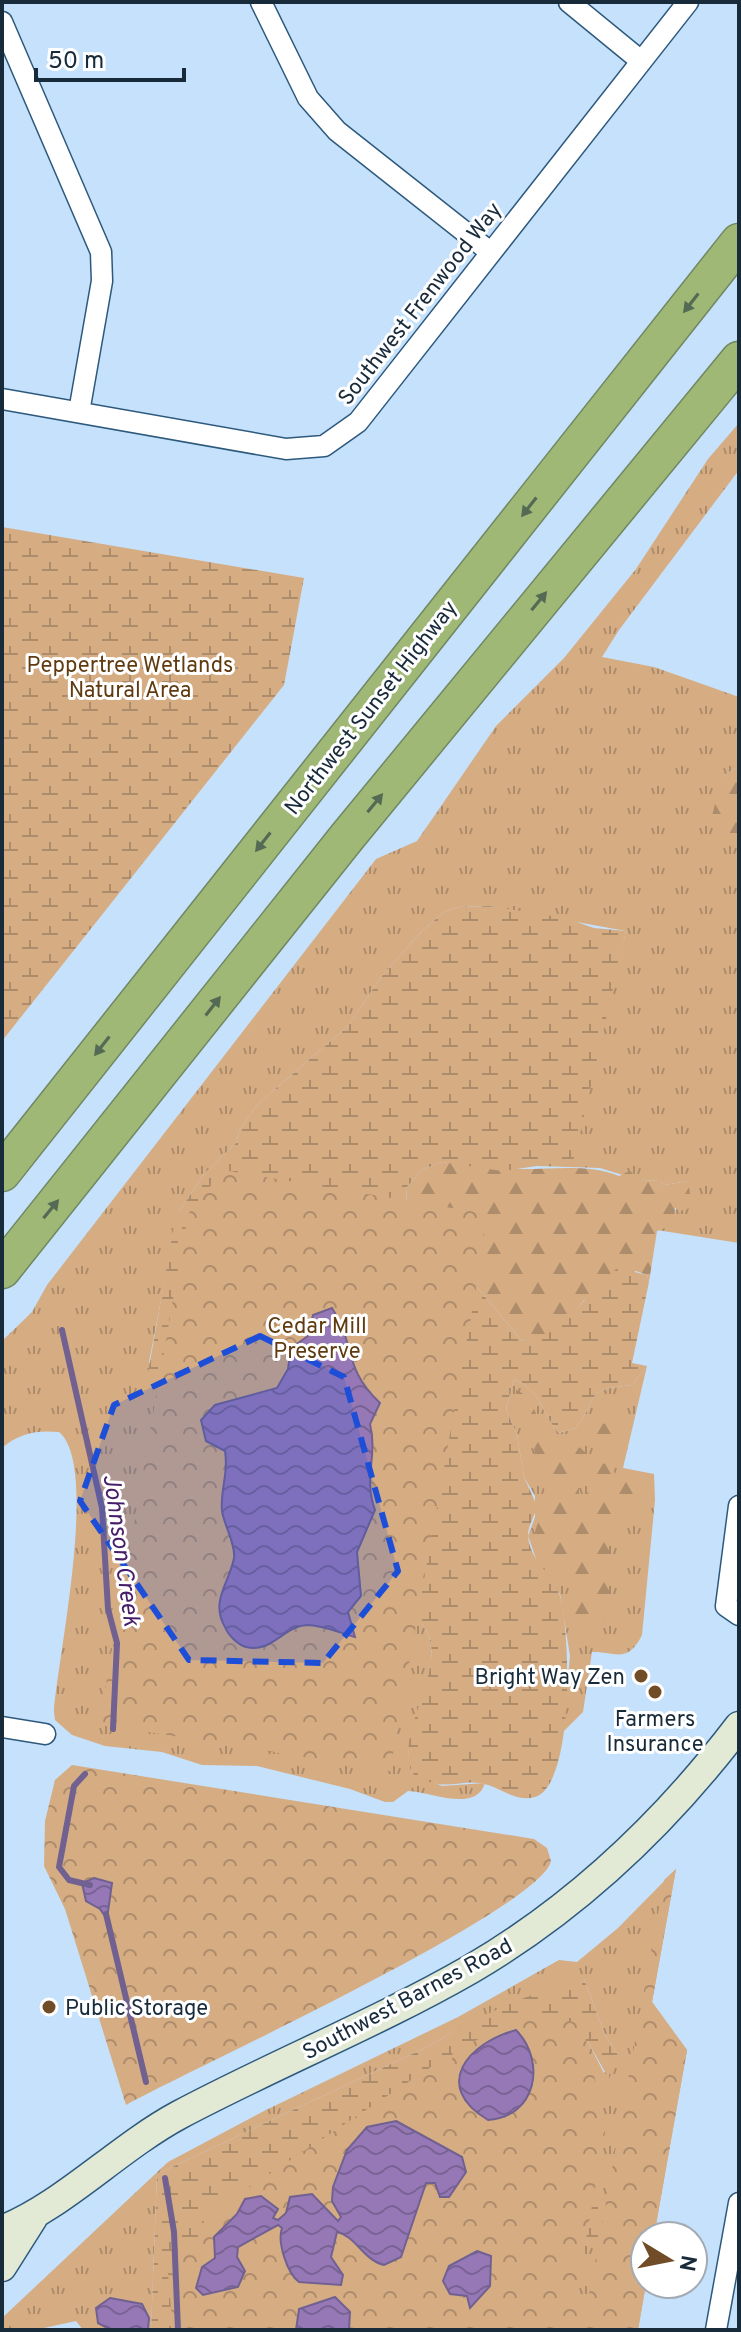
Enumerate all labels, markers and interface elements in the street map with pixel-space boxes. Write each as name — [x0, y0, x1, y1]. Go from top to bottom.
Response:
scale bar — [36, 32, 184, 82]
text: 50 m — [48, 47, 104, 77]
street label: Southwest Frenwood Way — [333, 198, 509, 411]
one-way arrow — [683, 293, 699, 313]
one-way arrow — [521, 497, 538, 517]
one-way arrow — [530, 591, 547, 611]
street label: Northwest Sunset Highway — [280, 596, 464, 821]
park label: Peppertree Wetlands Natural Area — [27, 653, 233, 705]
one-way arrow — [366, 793, 383, 813]
one-way arrow — [256, 832, 272, 852]
one-way arrow — [204, 996, 221, 1016]
one-way arrow — [94, 1036, 111, 1056]
one-way arrow — [42, 1199, 58, 1219]
park label: Cedar Mill Preserve — [267, 1314, 367, 1366]
water label: Johnson Creek — [94, 1472, 146, 1629]
place label: Bright Way Zen — [474, 1665, 625, 1692]
marker: Bright Way Zen — [632, 1667, 650, 1685]
marker: Farmers Insurance — [646, 1683, 664, 1701]
place label: Farmers Insurance — [607, 1707, 703, 1759]
street label: Southwest Barnes Road — [299, 1933, 518, 2067]
place label: Public Storage — [65, 1996, 208, 2023]
marker: Public Storage — [40, 1998, 58, 2016]
north arrow — [629, 2220, 709, 2300]
text: N — [672, 2253, 701, 2273]

